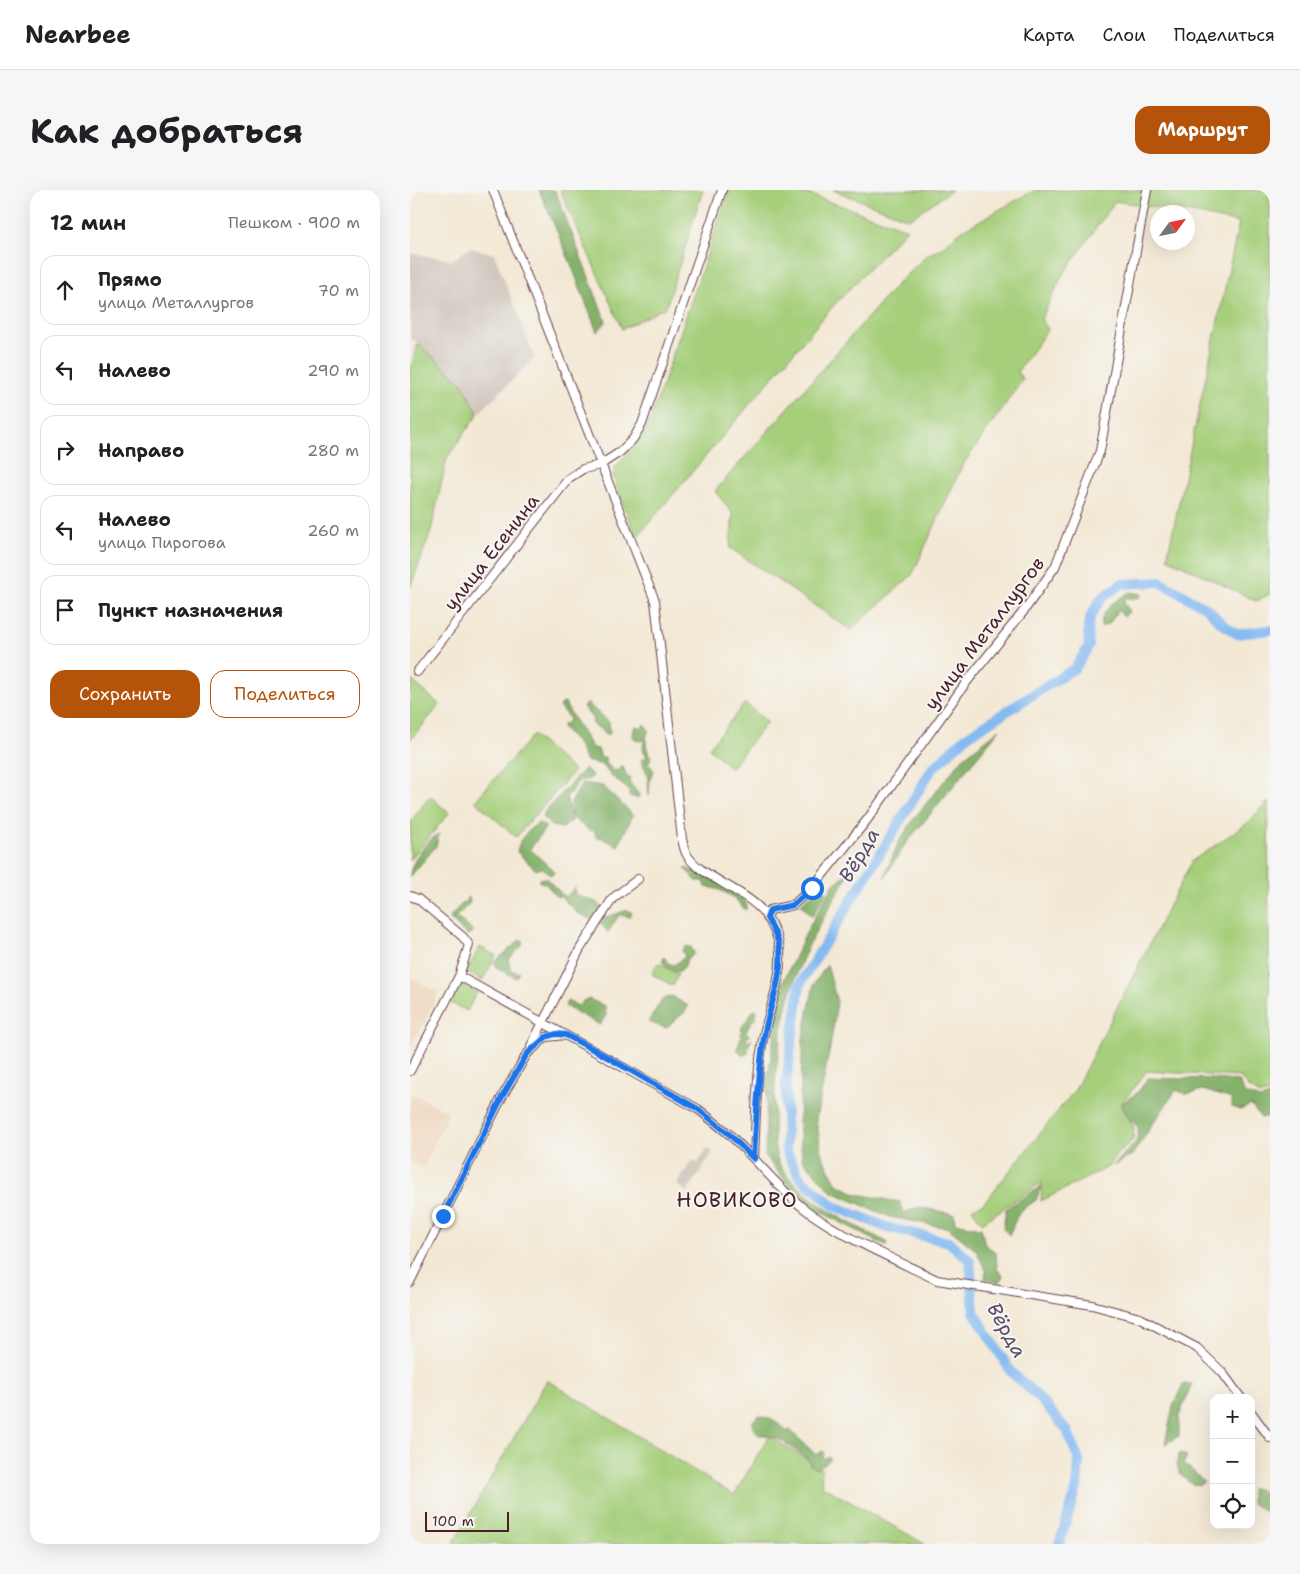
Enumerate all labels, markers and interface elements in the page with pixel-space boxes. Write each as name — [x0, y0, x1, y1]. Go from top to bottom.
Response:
text: Nearbee — [25, 19, 131, 51]
text: Карта — [1023, 23, 1074, 47]
text: Слои — [1102, 23, 1146, 47]
text: Поделиться — [1174, 23, 1275, 47]
button: Маршрут — [1135, 106, 1270, 154]
text: Как добраться — [30, 107, 303, 154]
north arrow — [1150, 205, 1195, 250]
text: 12 мин — [50, 209, 126, 237]
text: Пешком · 900 m — [228, 212, 360, 233]
text: Прямо — [98, 267, 162, 292]
icon: ahead — [51, 276, 79, 304]
text: 70 m — [318, 280, 359, 301]
text: улица Металлургов — [98, 292, 254, 313]
icon: left — [51, 356, 79, 384]
text: Налево — [98, 358, 171, 383]
text: 290 m — [307, 360, 359, 381]
icon: right — [51, 436, 79, 464]
text: Направо — [98, 438, 184, 463]
text: 280 m — [307, 440, 359, 461]
street label: улица Есенина — [438, 489, 545, 616]
text: Налево — [98, 507, 171, 532]
icon: left — [51, 516, 79, 544]
text: 260 m — [307, 520, 359, 541]
text: улица Пирогова — [98, 532, 226, 553]
street label: улица Металлургов — [919, 552, 1050, 715]
icon: arrive — [51, 596, 79, 624]
text: Пункт назначения — [98, 598, 283, 623]
button: Сохранить — [50, 670, 200, 718]
button: Поделиться — [210, 670, 360, 718]
water label: Вёрда — [833, 823, 885, 887]
route start — [801, 877, 824, 900]
district label: НОВИКОВО — [676, 1186, 798, 1214]
route end — [432, 1205, 455, 1228]
water label: Вёрда — [981, 1298, 1033, 1362]
map controls — [1210, 1394, 1255, 1529]
button: + — [1210, 1394, 1255, 1439]
button: − — [1210, 1439, 1255, 1484]
button: locate — [1210, 1484, 1255, 1529]
scale bar — [425, 1509, 509, 1532]
text: 100 m — [432, 1512, 474, 1530]

